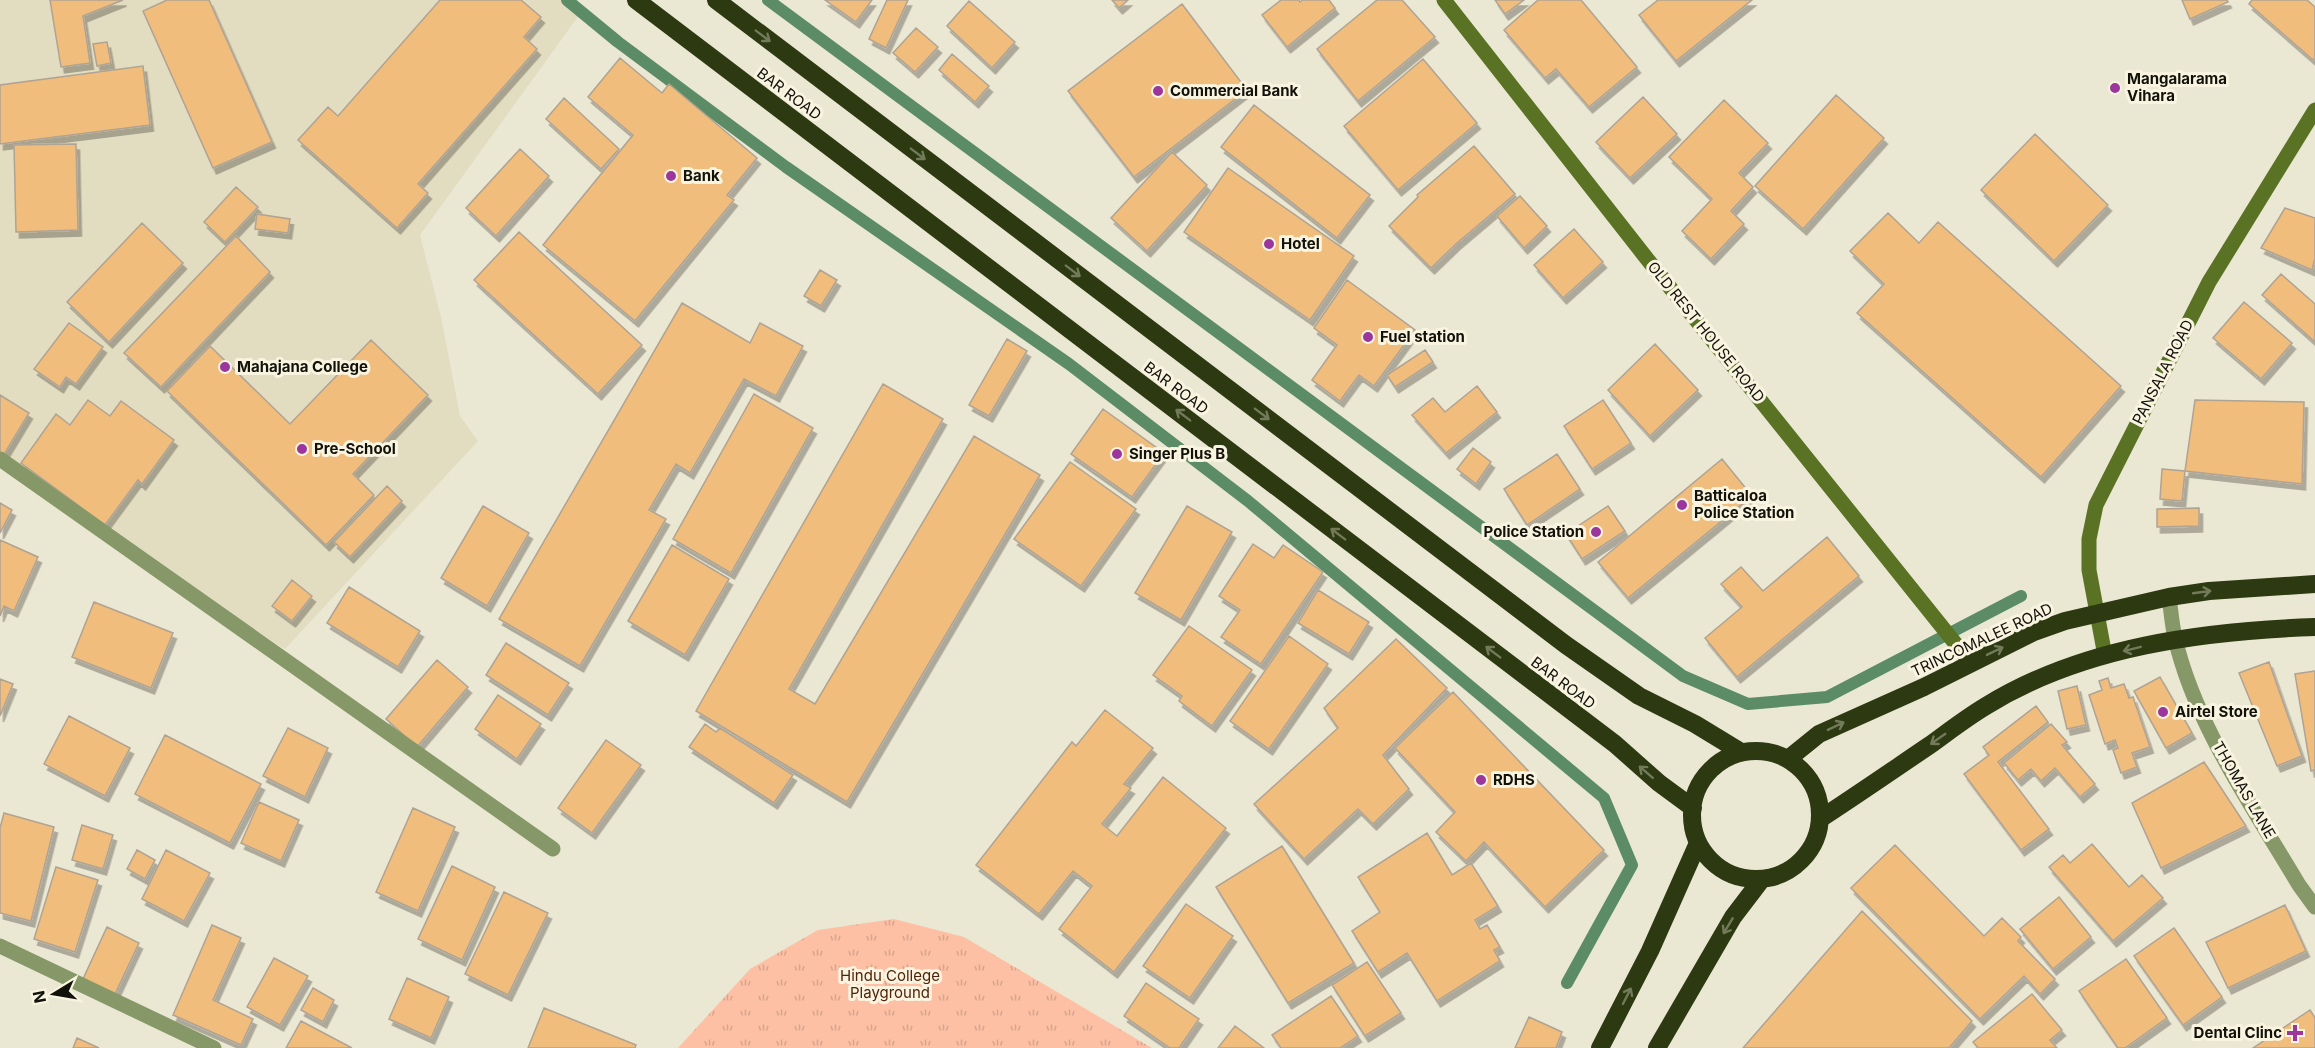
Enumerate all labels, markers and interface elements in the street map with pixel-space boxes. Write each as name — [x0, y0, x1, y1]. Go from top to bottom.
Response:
one-way arrow — [754, 29, 770, 42]
street label: BAR ROAD — [753, 63, 825, 124]
place label: Mangalarama Vihara — [2127, 69, 2227, 105]
place label: Commercial Bank — [1170, 81, 1299, 100]
marker: Mangalarama Vihara — [2108, 81, 2122, 95]
marker: Commercial Bank — [1151, 84, 1165, 98]
one-way arrow — [910, 147, 926, 160]
place label: Bank — [683, 166, 720, 185]
marker: Bank — [664, 169, 678, 183]
place label: Hotel — [1281, 234, 1320, 253]
marker: Hotel — [1262, 237, 1276, 251]
street label: OLD REST HOUSE ROAD — [1644, 257, 1769, 406]
one-way arrow — [1065, 265, 1081, 278]
street label: PANSALA ROAD — [2128, 316, 2197, 427]
place label: Fuel station — [1380, 327, 1465, 346]
marker: Fuel station — [1361, 330, 1375, 344]
place label: Mahajana College — [237, 357, 368, 376]
street label: BAR ROAD — [1140, 357, 1212, 418]
marker: Mahajana College — [218, 360, 232, 374]
one-way arrow — [1254, 408, 1270, 421]
one-way arrow — [1175, 409, 1191, 422]
place label: Pre-School — [314, 439, 396, 458]
marker: Pre-School — [295, 442, 309, 456]
place label: Singer Plus B — [1129, 444, 1225, 463]
marker: Singer Plus B — [1110, 447, 1124, 461]
place label: Batticaloa Police Station — [1694, 486, 1794, 522]
marker: Batticaloa Police Station — [1675, 498, 1689, 512]
place label: Police Station — [1484, 522, 1584, 541]
marker: Police Station — [1589, 525, 1603, 539]
one-way arrow — [1330, 528, 1346, 540]
one-way arrow — [2192, 587, 2211, 598]
street label: TRINCOMALEE ROAD — [1908, 598, 2055, 681]
one-way arrow — [2123, 644, 2142, 655]
one-way arrow — [1986, 645, 2004, 657]
one-way arrow — [1485, 646, 1501, 659]
street label: BAR ROAD — [1527, 652, 1599, 713]
place label: Airtel Store — [2175, 702, 2258, 721]
marker: Airtel Store — [2156, 705, 2170, 719]
one-way arrow — [1826, 720, 1844, 732]
one-way arrow — [1931, 733, 1947, 745]
street label: THOMAS LANE — [2209, 738, 2280, 842]
one-way arrow — [1639, 765, 1654, 779]
place label: RDHS — [1493, 770, 1535, 789]
marker: RDHS — [1474, 773, 1488, 787]
one-way arrow — [1721, 917, 1733, 934]
north arrow — [24, 964, 84, 1024]
park label: Hindu College Playground — [840, 966, 940, 1002]
one-way arrow — [1622, 988, 1633, 1006]
text: N — [28, 989, 50, 1005]
place label: Dental Clinc — [2194, 1023, 2282, 1042]
marker: Dental Clinc — [2286, 1024, 2304, 1042]

